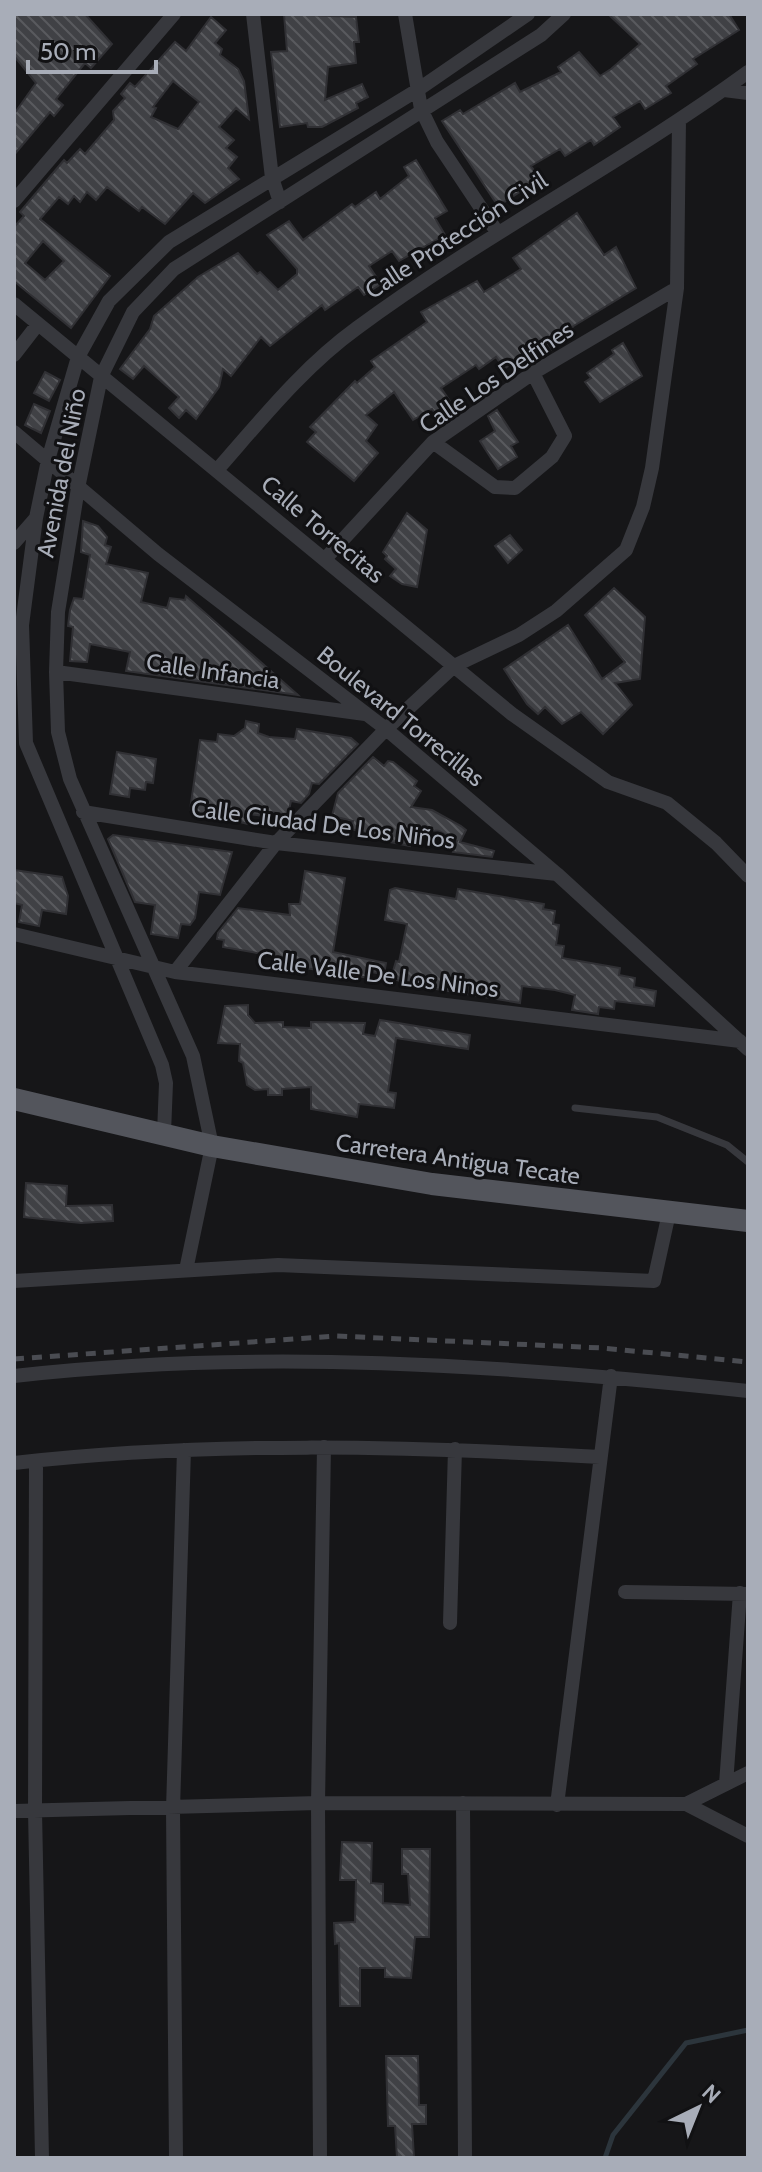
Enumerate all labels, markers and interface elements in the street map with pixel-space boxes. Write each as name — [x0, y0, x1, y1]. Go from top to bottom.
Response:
scale bar — [28, 24, 156, 74]
text: 50 m — [40, 37, 96, 66]
street label: Calle Protección Civil — [360, 165, 553, 305]
street label: Calle Los Delfines — [414, 315, 579, 439]
street label: Avenida del Niño — [30, 386, 92, 560]
street label: Calle Torrecitas — [255, 469, 391, 589]
street label: Boulevard Torrecillas — [311, 640, 491, 792]
street label: Calle Infancia — [144, 647, 282, 695]
street label: Calle Ciudad De Los Niños — [189, 793, 457, 855]
street label: Calle Valle De Los Ninos — [256, 945, 500, 1003]
street label: Carretera Antigua Tecate — [334, 1127, 582, 1191]
north arrow — [658, 2068, 738, 2148]
text: N — [696, 2079, 726, 2109]

